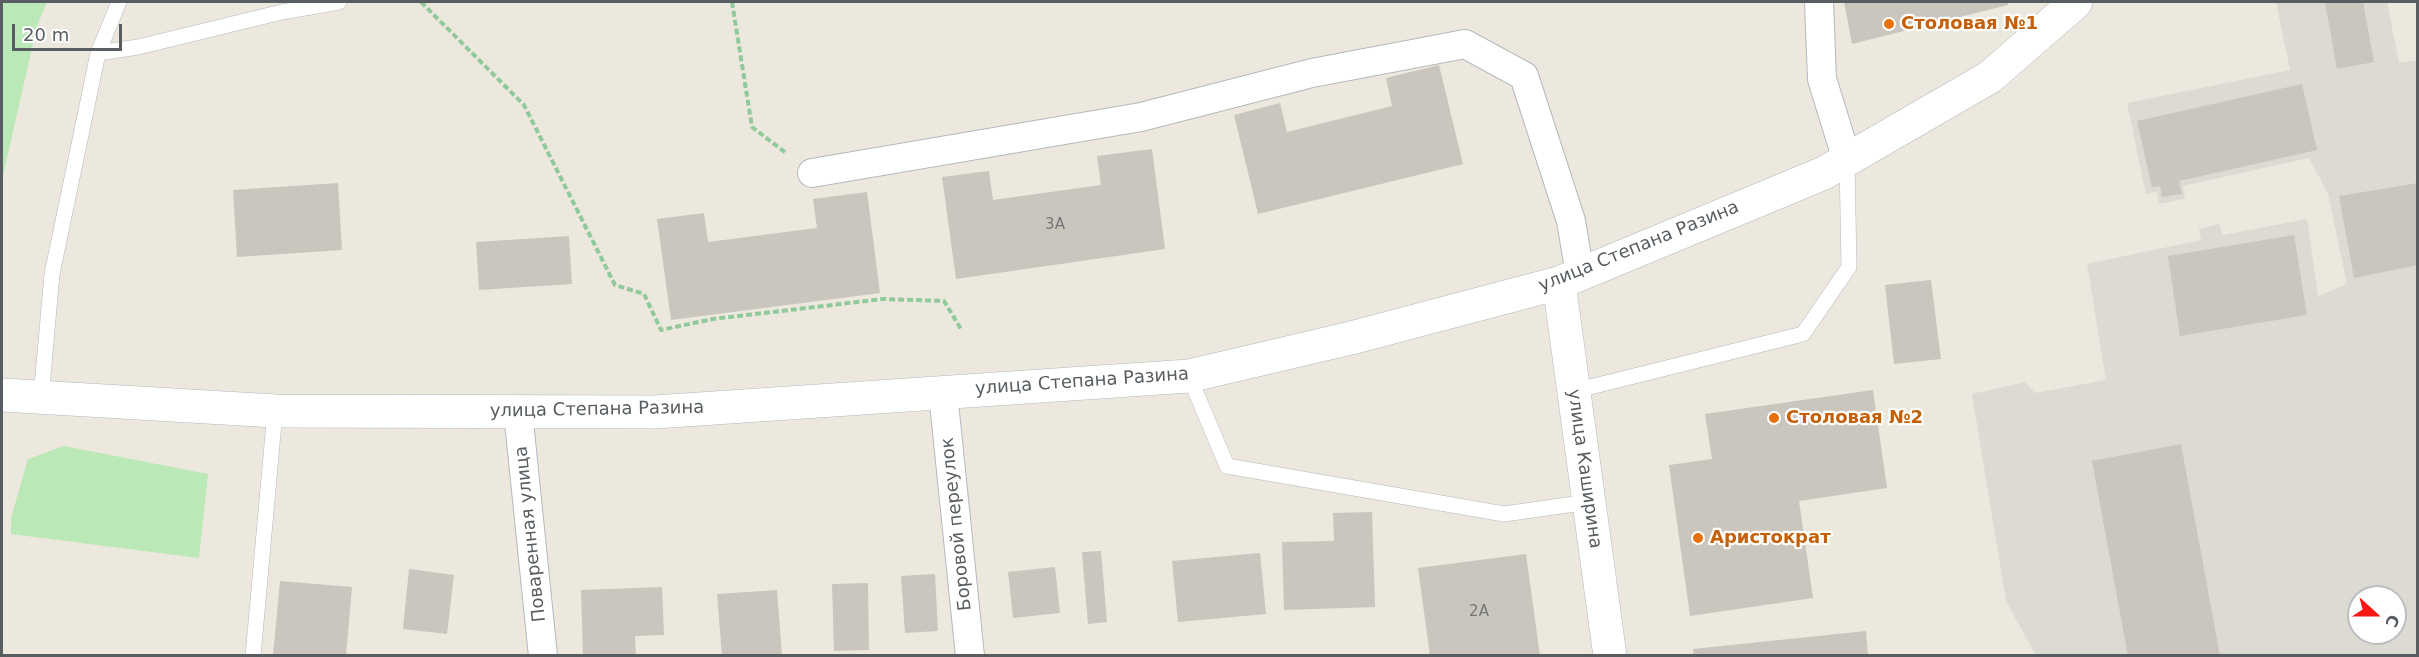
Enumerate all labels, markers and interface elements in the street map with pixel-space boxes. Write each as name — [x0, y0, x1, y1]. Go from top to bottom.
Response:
scale bar — [15, 12, 124, 50]
place label: Столовая №1 — [1901, 13, 2038, 35]
marker: Столовая №1 — [1882, 17, 1896, 31]
text: 20 m — [23, 24, 69, 45]
street label: улица Степана Разина — [1536, 197, 1742, 297]
house number: 3А — [1045, 216, 1065, 234]
street label: улица Степана Разина — [974, 364, 1190, 400]
street label: улица Каширина — [1562, 388, 1606, 550]
street label: улица Степана Разина — [490, 397, 704, 423]
place label: Столовая №2 — [1786, 407, 1923, 429]
marker: Столовая №2 — [1767, 411, 1781, 425]
street label: Боровой переулок — [937, 436, 977, 612]
street label: Поваренная улица — [511, 445, 551, 623]
place label: Аристократ — [1710, 527, 1831, 549]
marker: Аристократ — [1691, 531, 1705, 545]
north arrow — [2347, 585, 2407, 645]
house number: 2А — [1469, 603, 1489, 621]
text: С — [2381, 612, 2403, 630]

